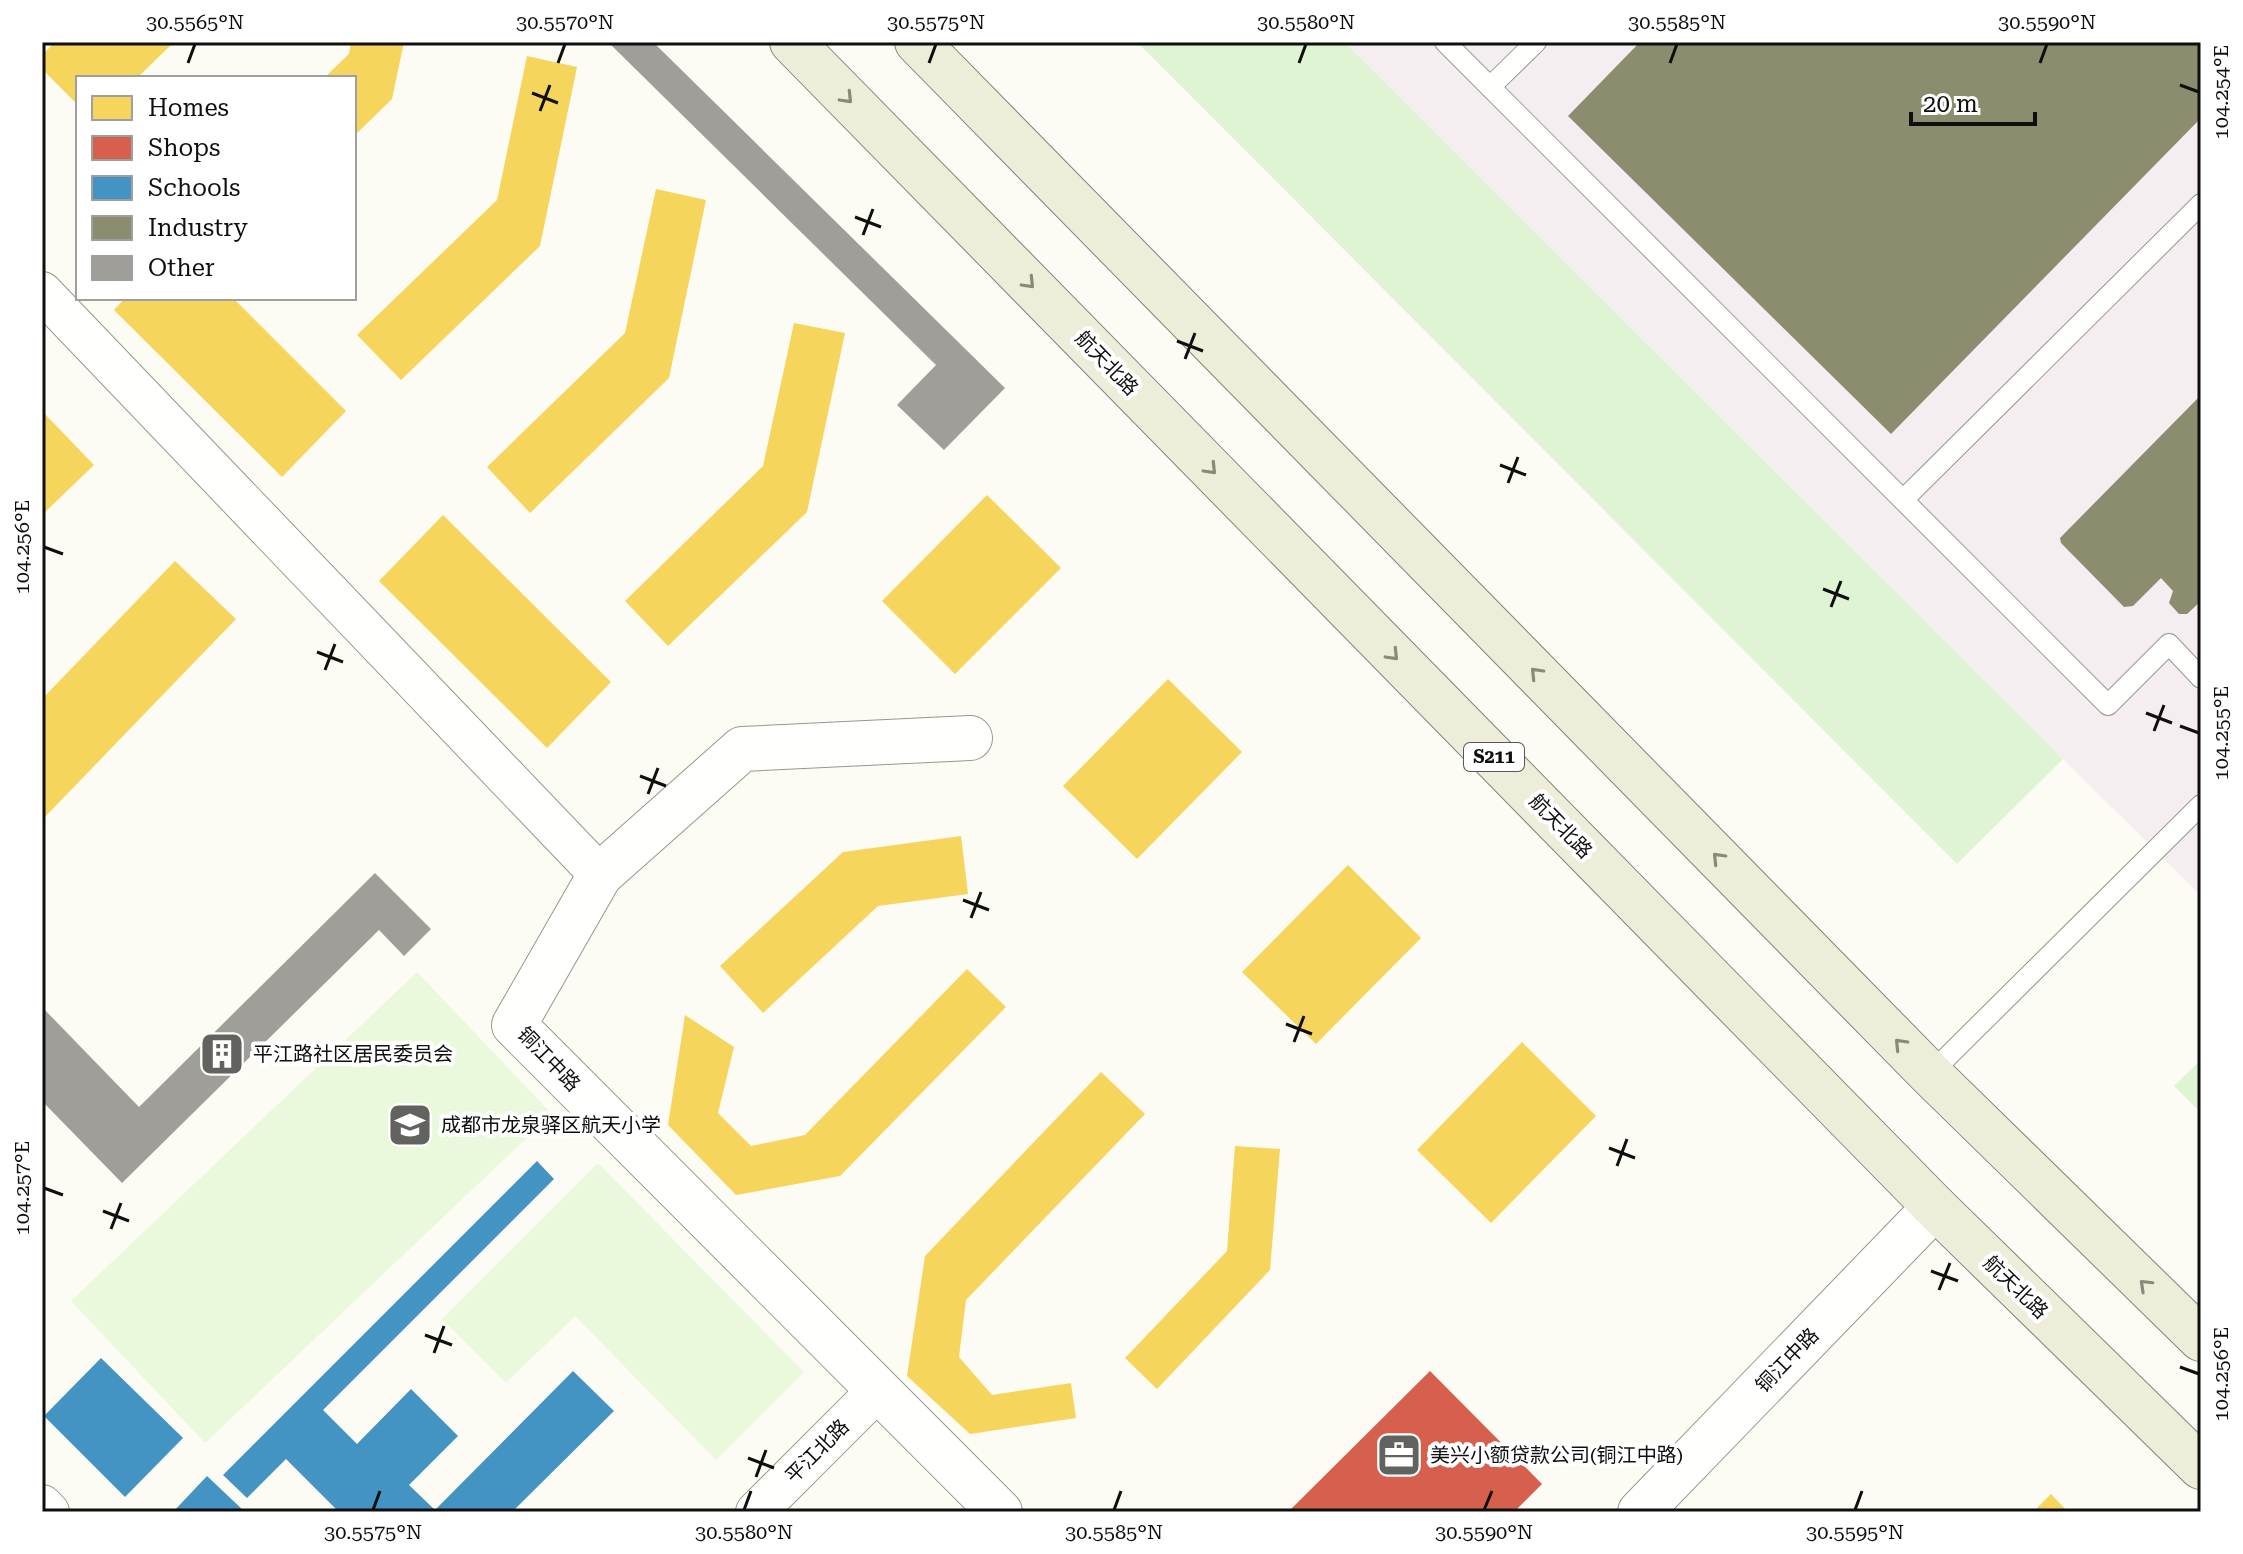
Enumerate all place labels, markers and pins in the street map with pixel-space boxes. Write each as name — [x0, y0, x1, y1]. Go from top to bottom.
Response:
building icon: 平江路社区居民委员会 — [198, 1030, 246, 1078]
place label: 平江路社区居民委员会 — [253, 1042, 453, 1066]
school or university icon: 成都市龙泉驿区航天小学 — [386, 1101, 434, 1149]
place label: 成都市龙泉驿区航天小学 — [441, 1113, 661, 1137]
office icon: 美兴小额贷款公司(铜江中路) — [1375, 1431, 1423, 1479]
place label: 美兴小额贷款公司(铜江中路) — [1430, 1443, 1683, 1467]

